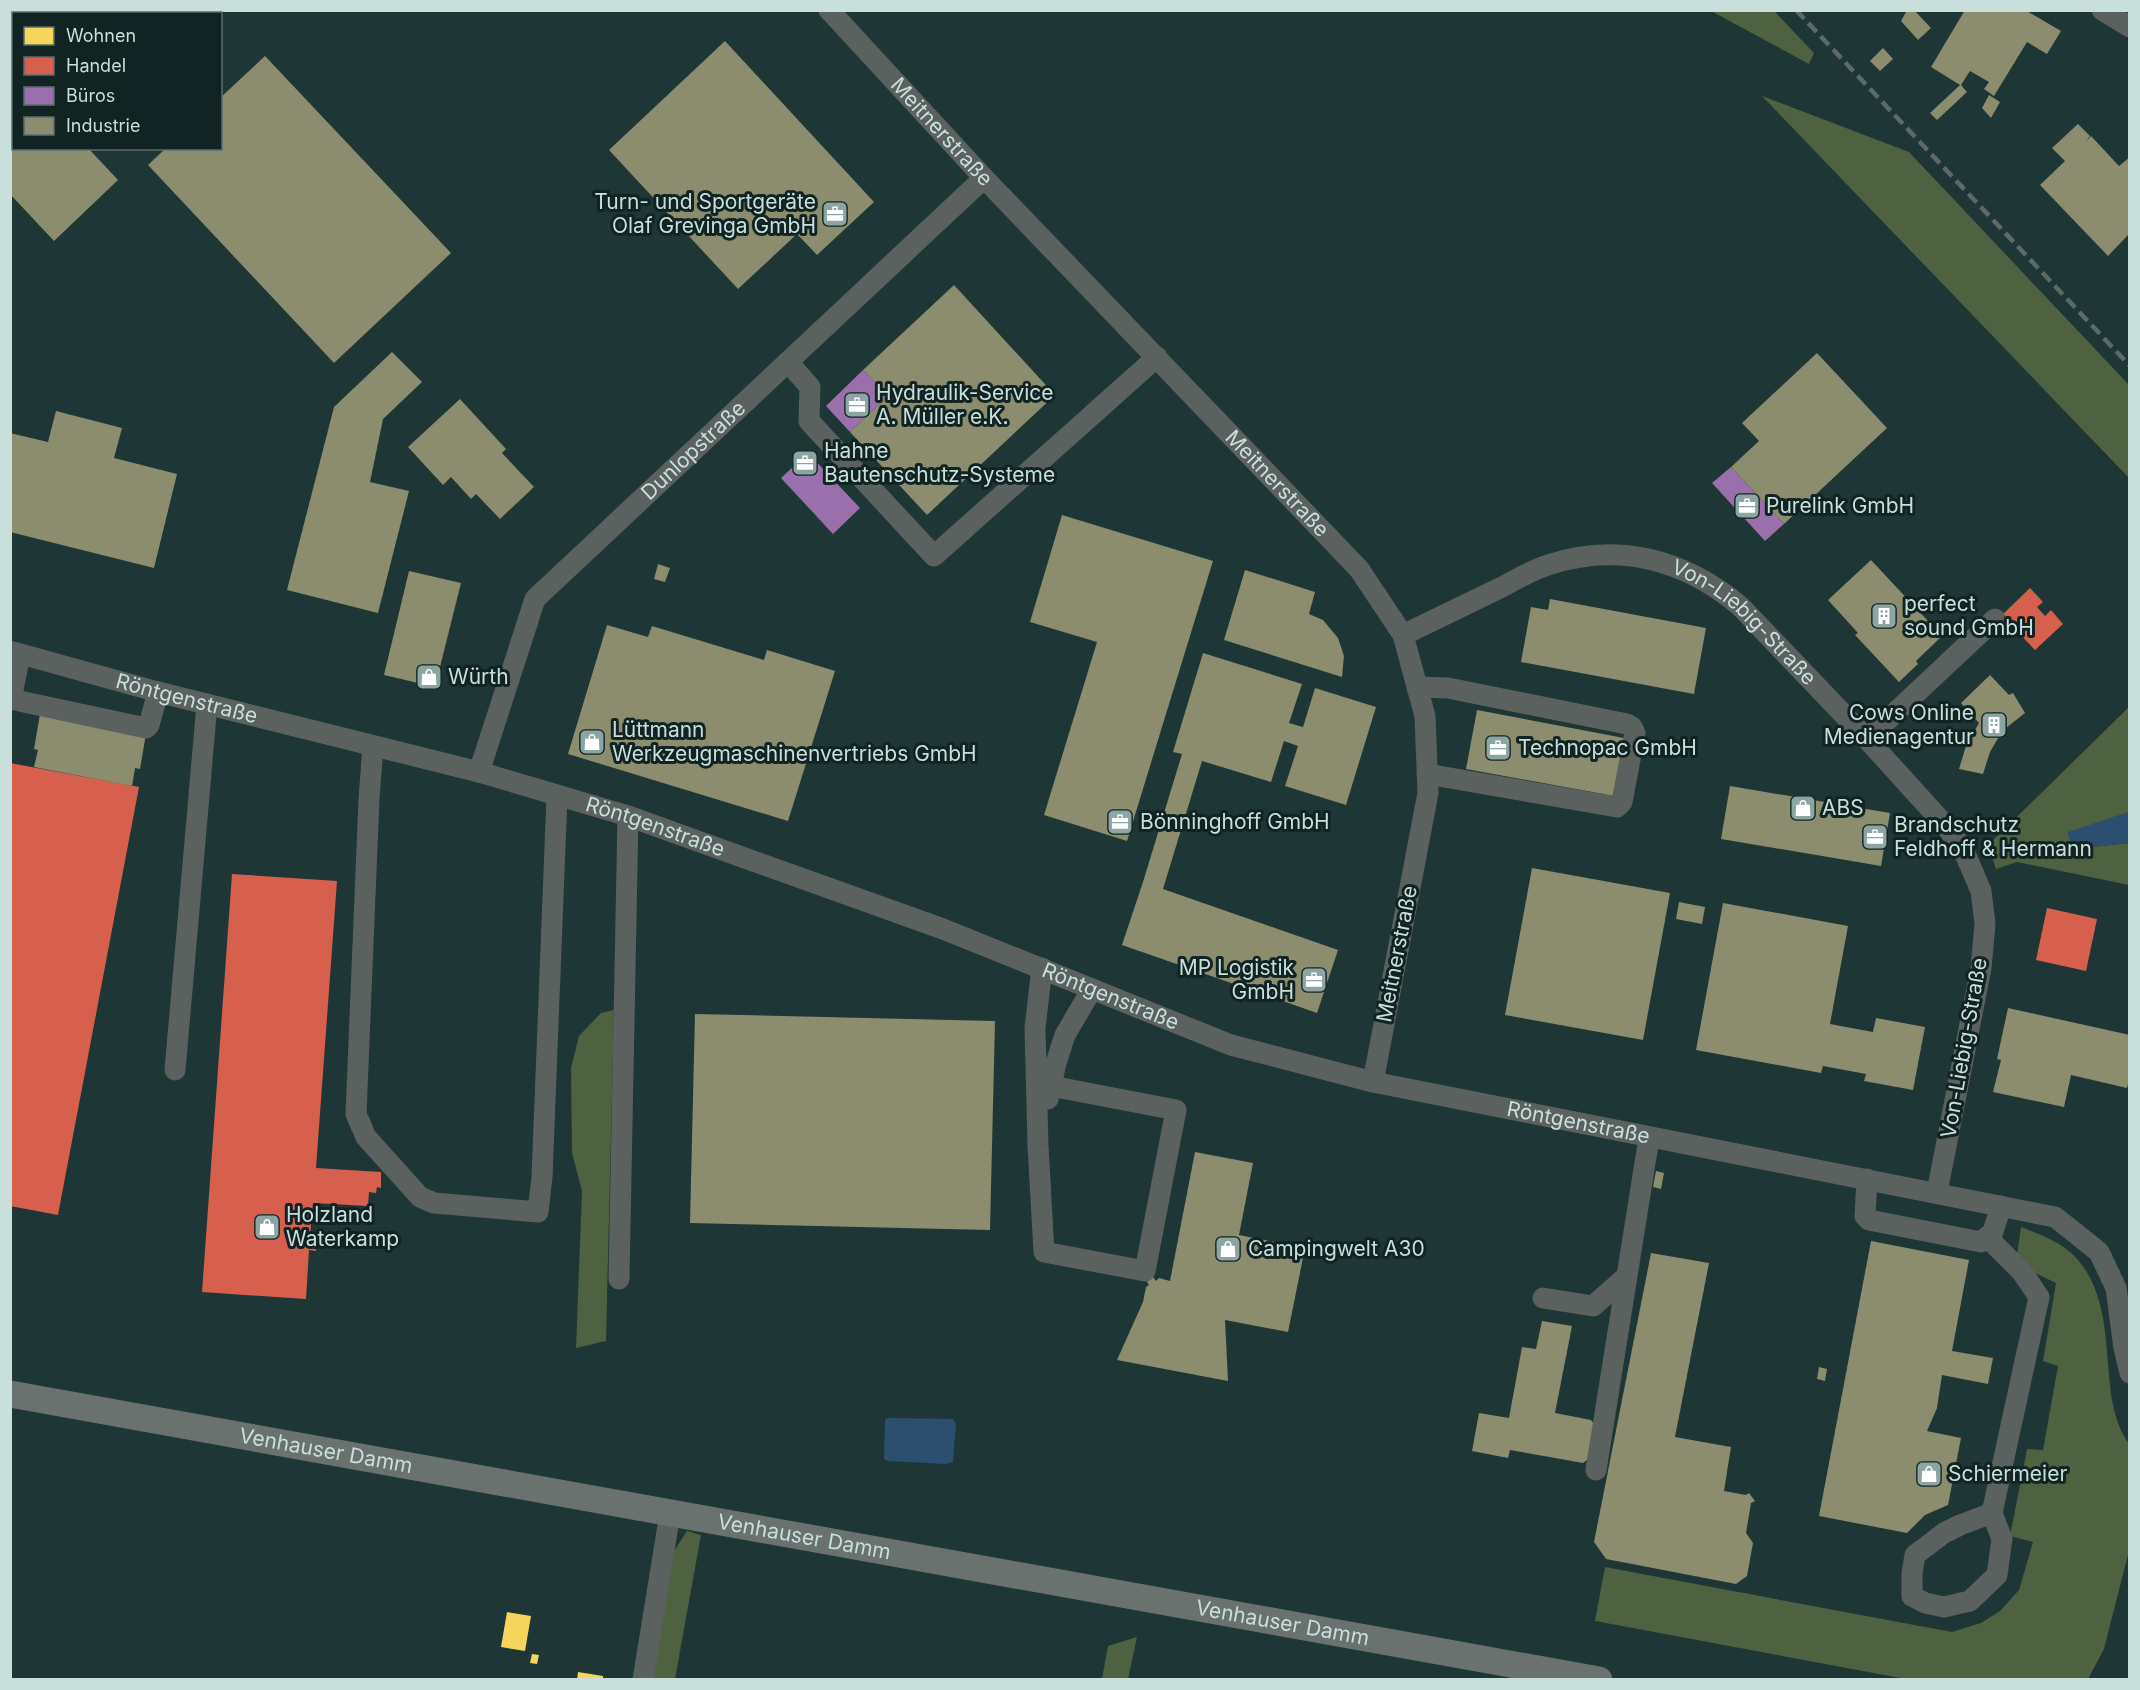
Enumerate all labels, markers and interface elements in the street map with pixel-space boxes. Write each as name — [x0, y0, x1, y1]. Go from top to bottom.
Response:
legend — [12, 12, 222, 150]
text: Wohnen — [66, 25, 136, 46]
text: Handel — [66, 55, 126, 76]
street label: Meitnerstraße — [886, 72, 998, 191]
text: Büros — [66, 85, 115, 106]
text: Industrie — [66, 115, 140, 136]
place label: Turn- und Sportgeräte Olaf Grevinga GmbH — [594, 189, 816, 238]
office icon: Turn- und Sportgeräte Olaf Grevinga GmbH — [820, 199, 850, 229]
place label: Hydraulik-Service A. Müller e.K. — [876, 380, 1054, 429]
office icon: Hydraulik-Service A. Müller e.K. — [842, 390, 872, 420]
street label: Dunlopstraße — [636, 395, 750, 505]
street label: Meitnerstraße — [1220, 425, 1334, 542]
place label: Hahne Bautenschutz-Systeme — [824, 438, 1055, 487]
office icon: Hahne Bautenschutz-Systeme — [790, 448, 820, 478]
office icon: Purelink GmbH — [1732, 491, 1762, 521]
place label: Purelink GmbH — [1766, 493, 1914, 518]
street label: Von-Liebig-Straße — [1668, 554, 1822, 690]
place label: perfect sound GmbH — [1904, 591, 2034, 640]
building icon: perfect sound GmbH — [1869, 601, 1899, 631]
shop icon: Würth — [414, 662, 444, 692]
place label: Würth — [448, 664, 509, 689]
street label: Röntgenstraße — [113, 668, 260, 728]
place label: Cows Online Medienagentur — [1824, 700, 1974, 749]
building icon: Cows Online Medienagentur — [1979, 710, 2009, 740]
place label: Lüttmann Werkzeugmaschinenvertriebs GmbH — [612, 717, 977, 766]
shop icon: Lüttmann Werkzeugmaschinenvertriebs GmbH — [577, 727, 607, 757]
office icon: Technopac GmbH — [1483, 733, 1513, 763]
place label: Technopac GmbH — [1518, 735, 1697, 760]
street label: Röntgenstraße — [583, 791, 728, 862]
shop icon: ABS — [1788, 793, 1818, 823]
place label: ABS — [1822, 795, 1864, 820]
office icon: Bönninghoff GmbH — [1105, 807, 1135, 837]
place label: Bönninghoff GmbH — [1140, 809, 1330, 834]
place label: Brandschutz Feldhoff & Hermann — [1894, 812, 2092, 861]
office icon: Brandschutz Feldhoff & Hermann — [1860, 822, 1890, 852]
street label: Meitnerstraße — [1371, 884, 1422, 1024]
place label: MP Logistik GmbH — [1179, 955, 1294, 1004]
street label: Von-Liebig-Straße — [1935, 956, 1992, 1140]
street label: Röntgenstraße — [1039, 957, 1183, 1035]
office icon: MP Logistik GmbH — [1299, 965, 1329, 995]
street label: Röntgenstraße — [1505, 1096, 1652, 1149]
place label: Holzland Waterkamp — [286, 1202, 399, 1251]
shop icon: Holzland Waterkamp — [252, 1212, 282, 1242]
shop icon: Campingwelt A30 — [1213, 1234, 1243, 1264]
place label: Campingwelt A30 — [1248, 1236, 1425, 1261]
street label: Venhauser Damm — [237, 1423, 415, 1478]
shop icon: Schiermeier — [1914, 1459, 1944, 1489]
place label: Schiermeier — [1948, 1461, 2067, 1486]
street label: Venhauser Damm — [716, 1509, 893, 1564]
street label: Venhauser Damm — [1194, 1595, 1371, 1650]

